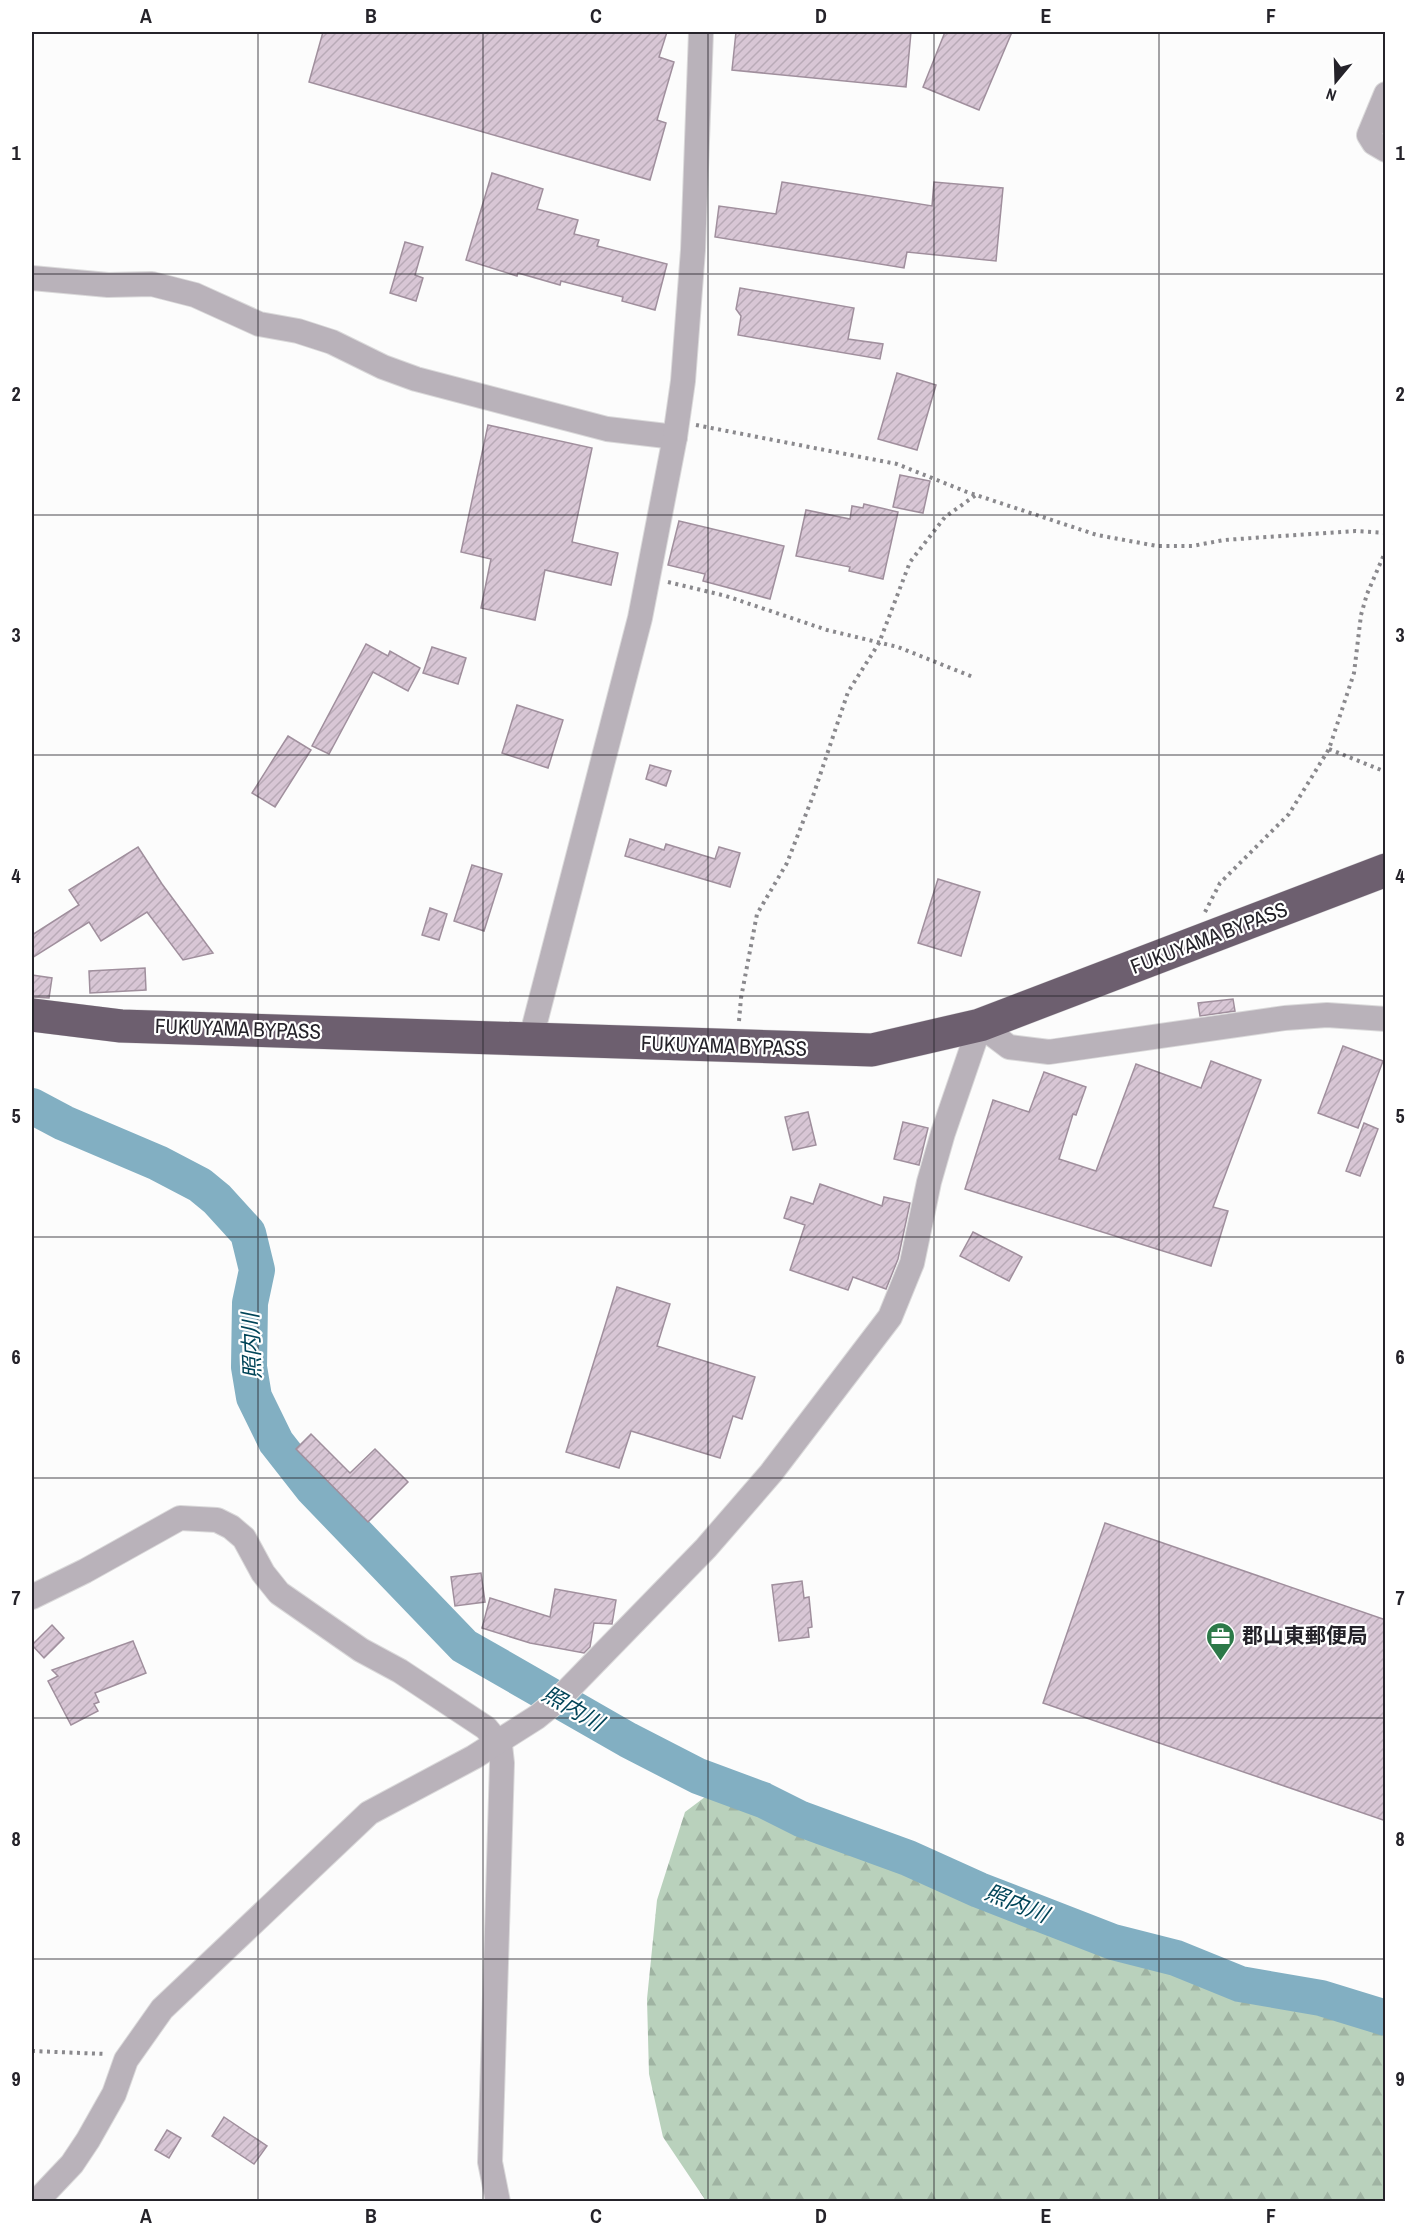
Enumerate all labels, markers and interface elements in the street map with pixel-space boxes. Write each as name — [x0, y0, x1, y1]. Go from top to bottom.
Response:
text: A — [140, 2, 152, 29]
text: B — [365, 2, 377, 29]
text: C — [590, 2, 602, 29]
text: D — [815, 2, 827, 29]
text: E — [1041, 2, 1052, 29]
text: F — [1266, 2, 1276, 29]
north arrow — [1306, 51, 1366, 111]
text: N — [1323, 83, 1339, 107]
text: 1 — [11, 139, 21, 166]
text: 1 — [1395, 139, 1405, 166]
text: 2 — [11, 380, 21, 407]
text: 2 — [1395, 380, 1405, 407]
text: 3 — [11, 621, 21, 648]
text: 3 — [1395, 621, 1405, 648]
text: 4 — [11, 862, 21, 889]
text: 4 — [1395, 862, 1405, 889]
street label: FUKUYAMA BYPASS — [1126, 894, 1291, 981]
street label: FUKUYAMA BYPASS — [155, 1011, 321, 1046]
street label: FUKUYAMA BYPASS — [641, 1028, 807, 1063]
text: 5 — [11, 1102, 21, 1129]
text: 5 — [1395, 1102, 1405, 1129]
water label: 照内川 — [235, 1311, 267, 1380]
text: 6 — [11, 1343, 21, 1370]
text: 6 — [1395, 1343, 1405, 1370]
text: 7 — [11, 1584, 21, 1611]
text: 7 — [1395, 1584, 1405, 1611]
office icon: 郡山東郵便局 — [1205, 1620, 1237, 1662]
place label: 郡山東郵便局 — [1242, 1621, 1368, 1650]
water label: 照内川 — [537, 1679, 611, 1738]
text: 8 — [11, 1825, 21, 1852]
text: 8 — [1395, 1825, 1405, 1852]
water label: 照内川 — [981, 1877, 1055, 1930]
text: 9 — [11, 2065, 21, 2092]
text: 9 — [1395, 2065, 1405, 2092]
text: A — [140, 2202, 152, 2229]
text: B — [365, 2202, 377, 2229]
text: C — [590, 2202, 602, 2229]
text: D — [815, 2202, 827, 2229]
text: E — [1041, 2202, 1052, 2229]
text: F — [1266, 2202, 1276, 2229]

